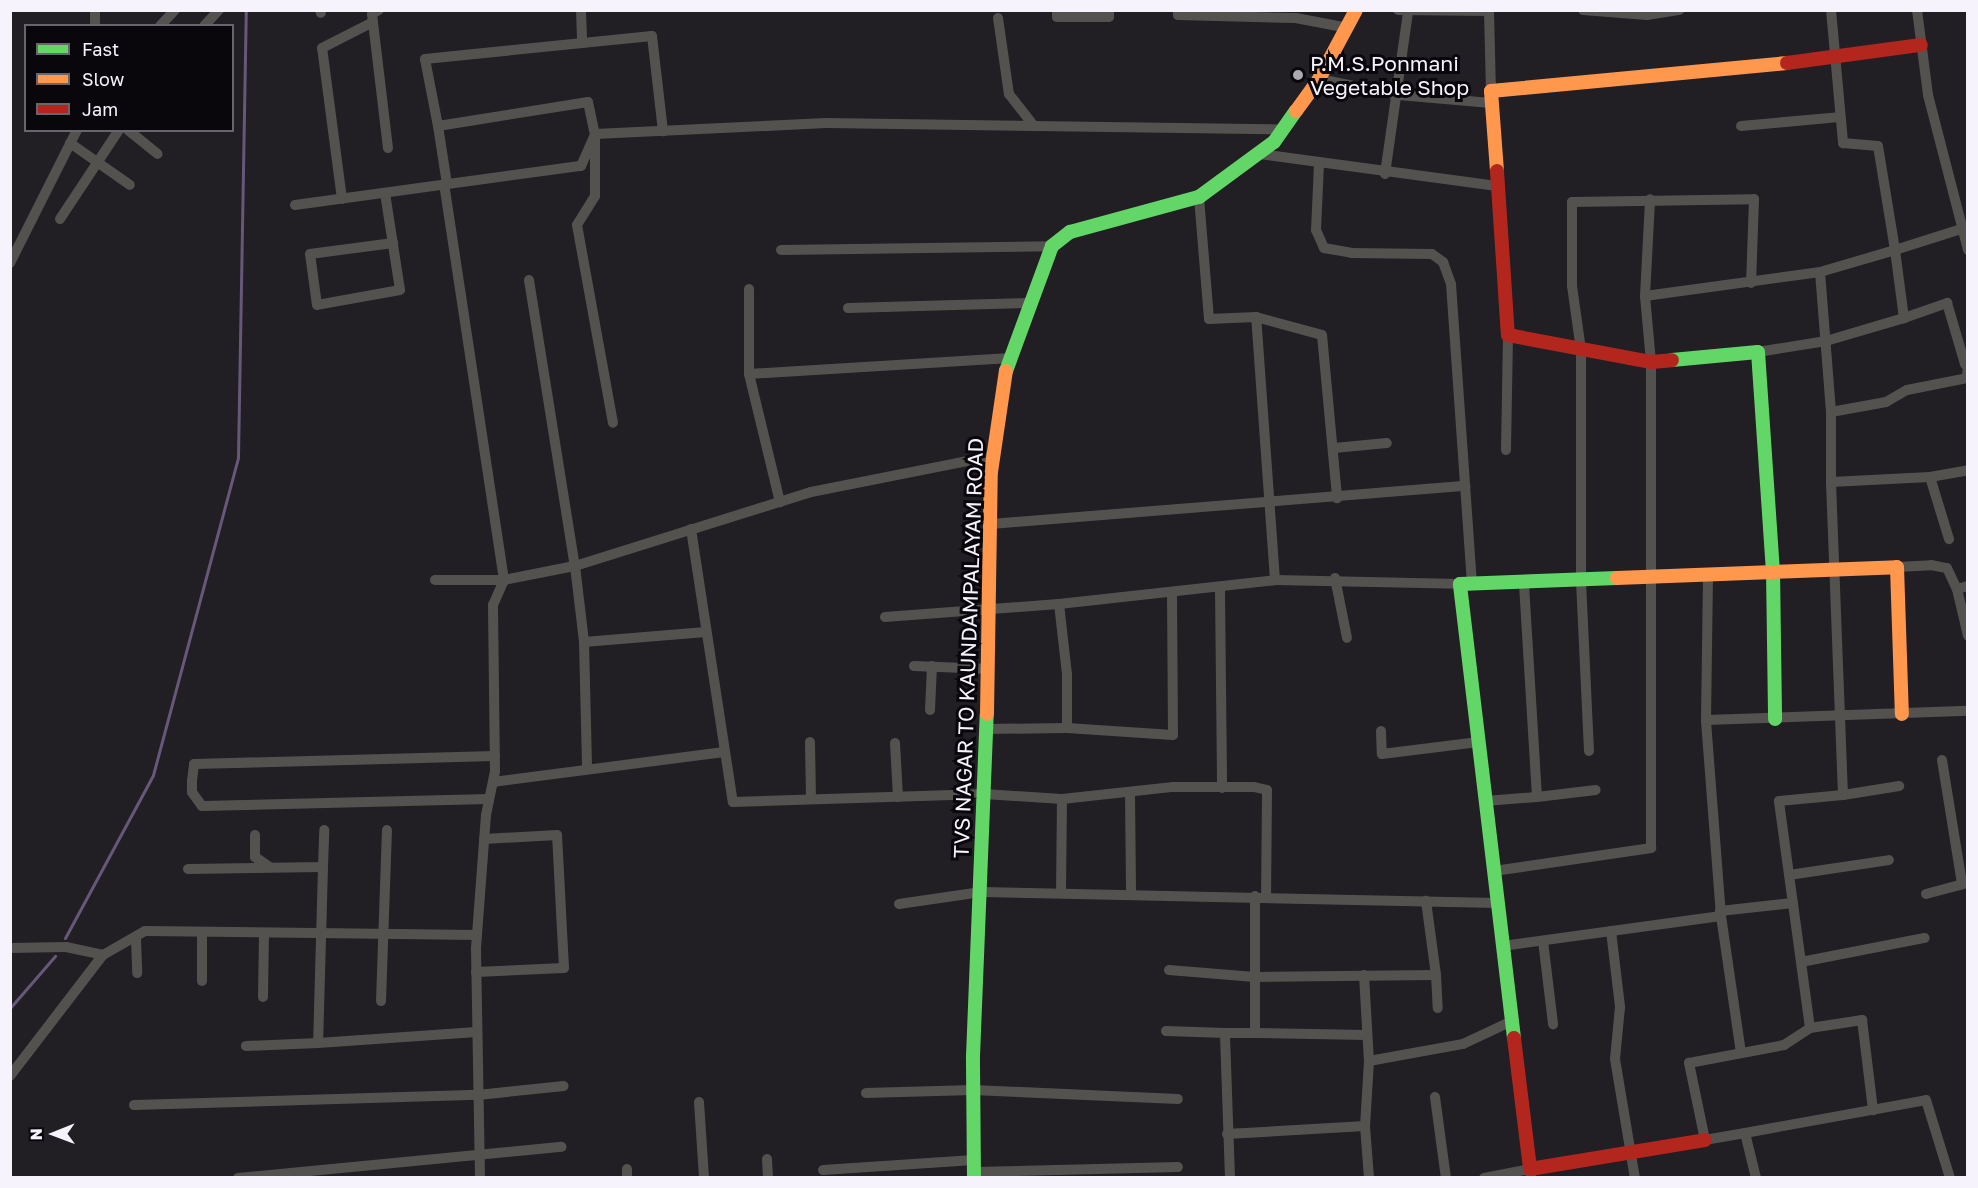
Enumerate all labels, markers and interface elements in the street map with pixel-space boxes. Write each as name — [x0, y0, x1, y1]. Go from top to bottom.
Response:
legend — [24, 24, 234, 132]
text: Fast — [82, 38, 119, 60]
place label: P.M.S.Ponmani Vegetable Shop — [1310, 50, 1469, 100]
text: Slow — [82, 68, 124, 90]
marker: P.M.S.Ponmani Vegetable Shop — [1291, 68, 1305, 82]
text: Jam — [82, 98, 118, 120]
street label: TVS NAGAR TO KAUNDAMPALAYAM ROAD — [948, 437, 988, 859]
north arrow — [24, 1104, 84, 1164]
text: N — [26, 1128, 46, 1141]

